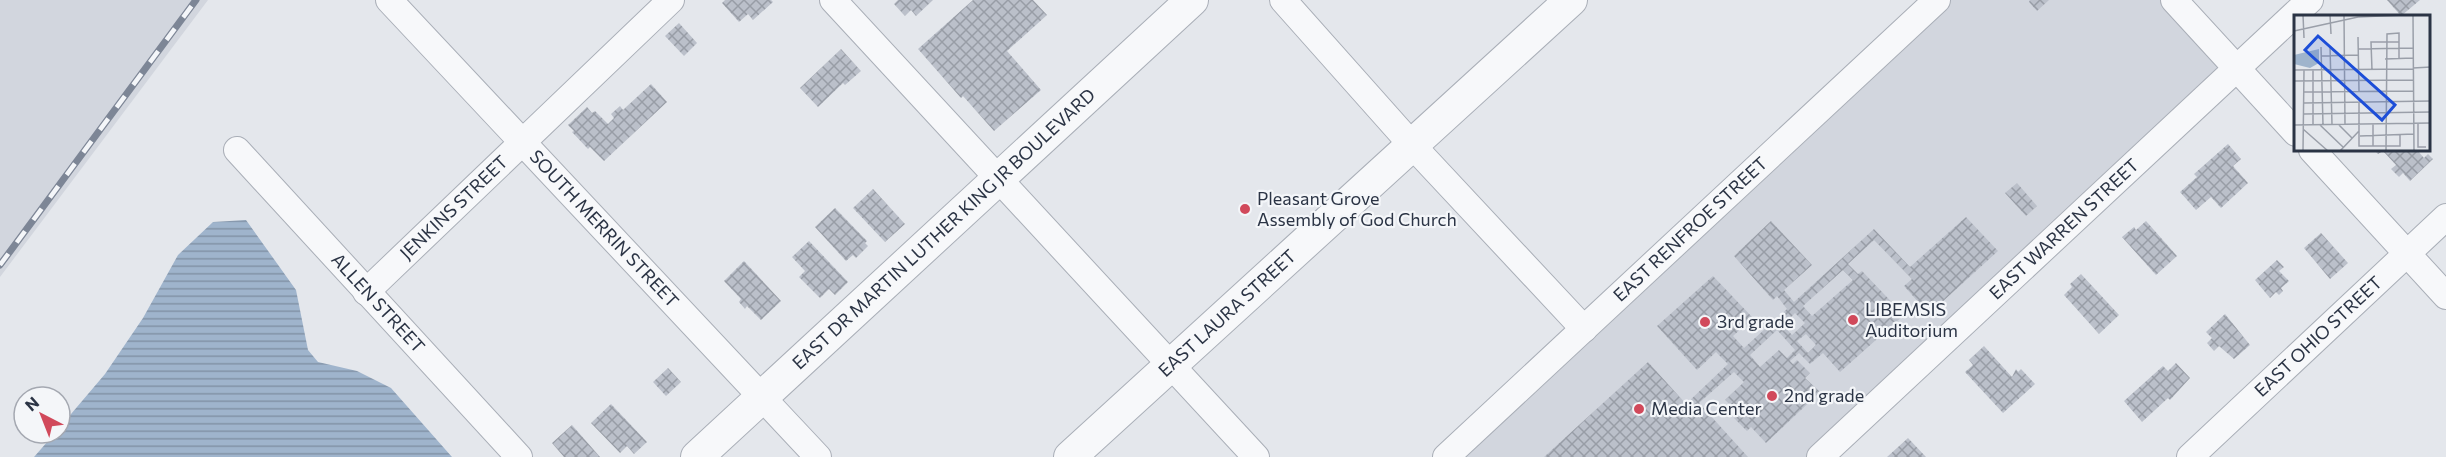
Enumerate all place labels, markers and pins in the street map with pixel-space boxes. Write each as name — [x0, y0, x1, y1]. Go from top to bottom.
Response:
place label: Pleasant Grove Assembly of God Church — [1257, 187, 1457, 230]
marker: Pleasant Grove Assembly of God Church — [1238, 202, 1252, 216]
place label: LIBEMSIS Auditorium — [1865, 298, 1958, 341]
place label: 3rd grade — [1717, 310, 1794, 332]
marker: LIBEMSIS Auditorium — [1846, 313, 1860, 327]
marker: 3rd grade — [1698, 315, 1712, 329]
place label: 2nd grade — [1784, 384, 1864, 406]
marker: 2nd grade — [1765, 389, 1779, 403]
place label: Media Center — [1651, 397, 1762, 419]
marker: Media Center — [1632, 402, 1646, 416]

